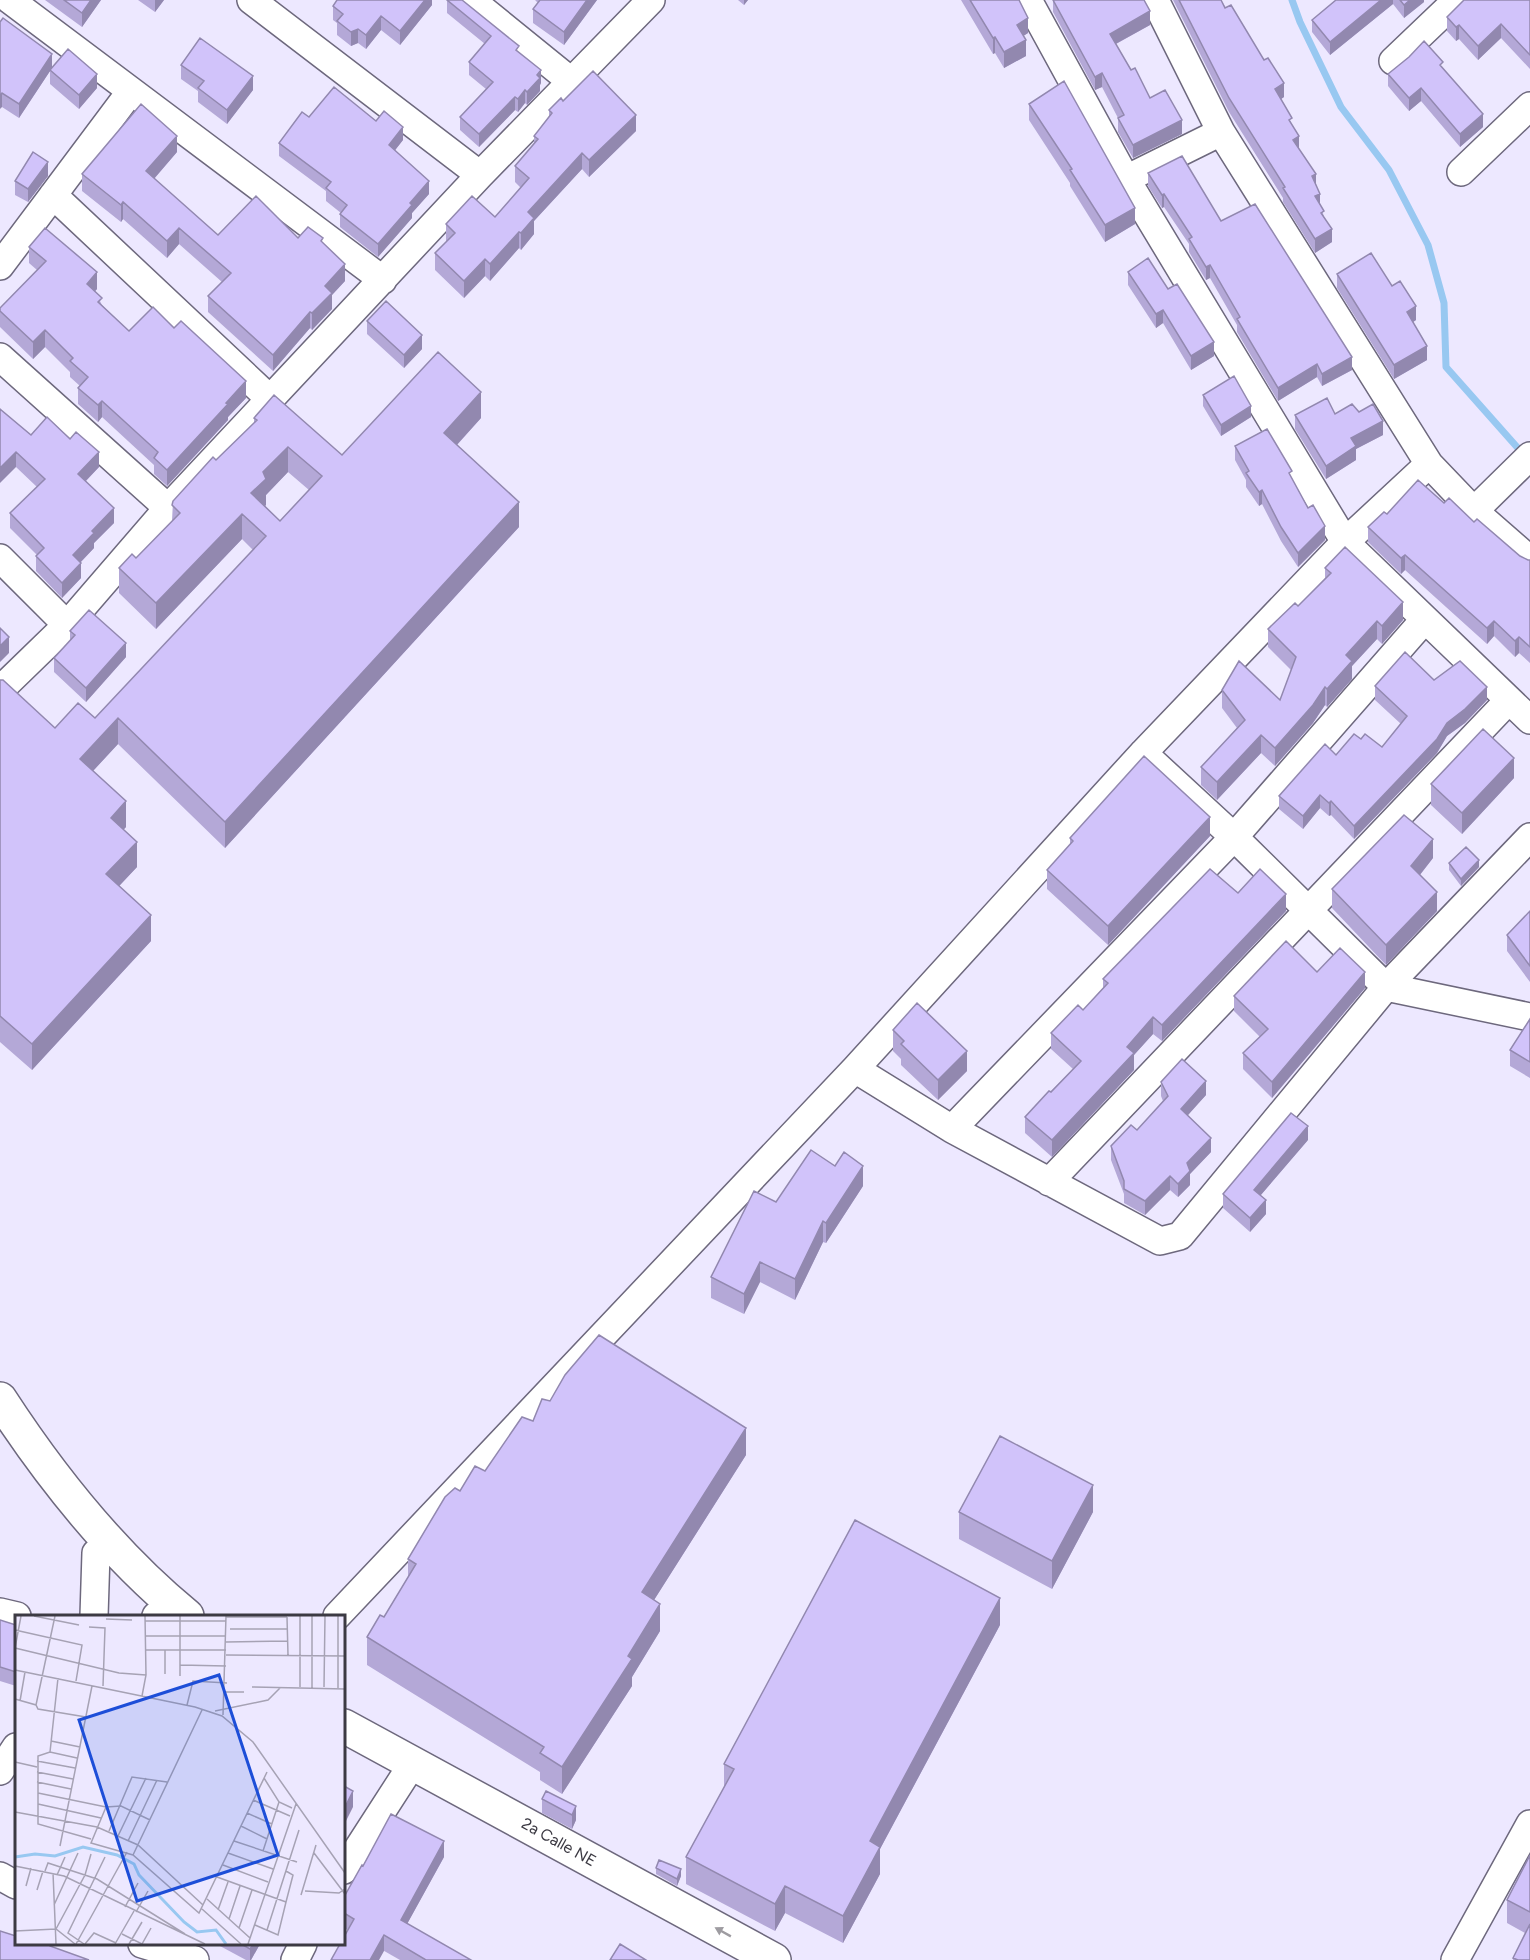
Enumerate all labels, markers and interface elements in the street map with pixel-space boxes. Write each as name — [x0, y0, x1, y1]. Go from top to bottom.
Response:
inset map — [15, 1615, 345, 1945]
street label: 2a Calle NE — [518, 1814, 600, 1870]
one-way arrow — [714, 1927, 731, 1937]

